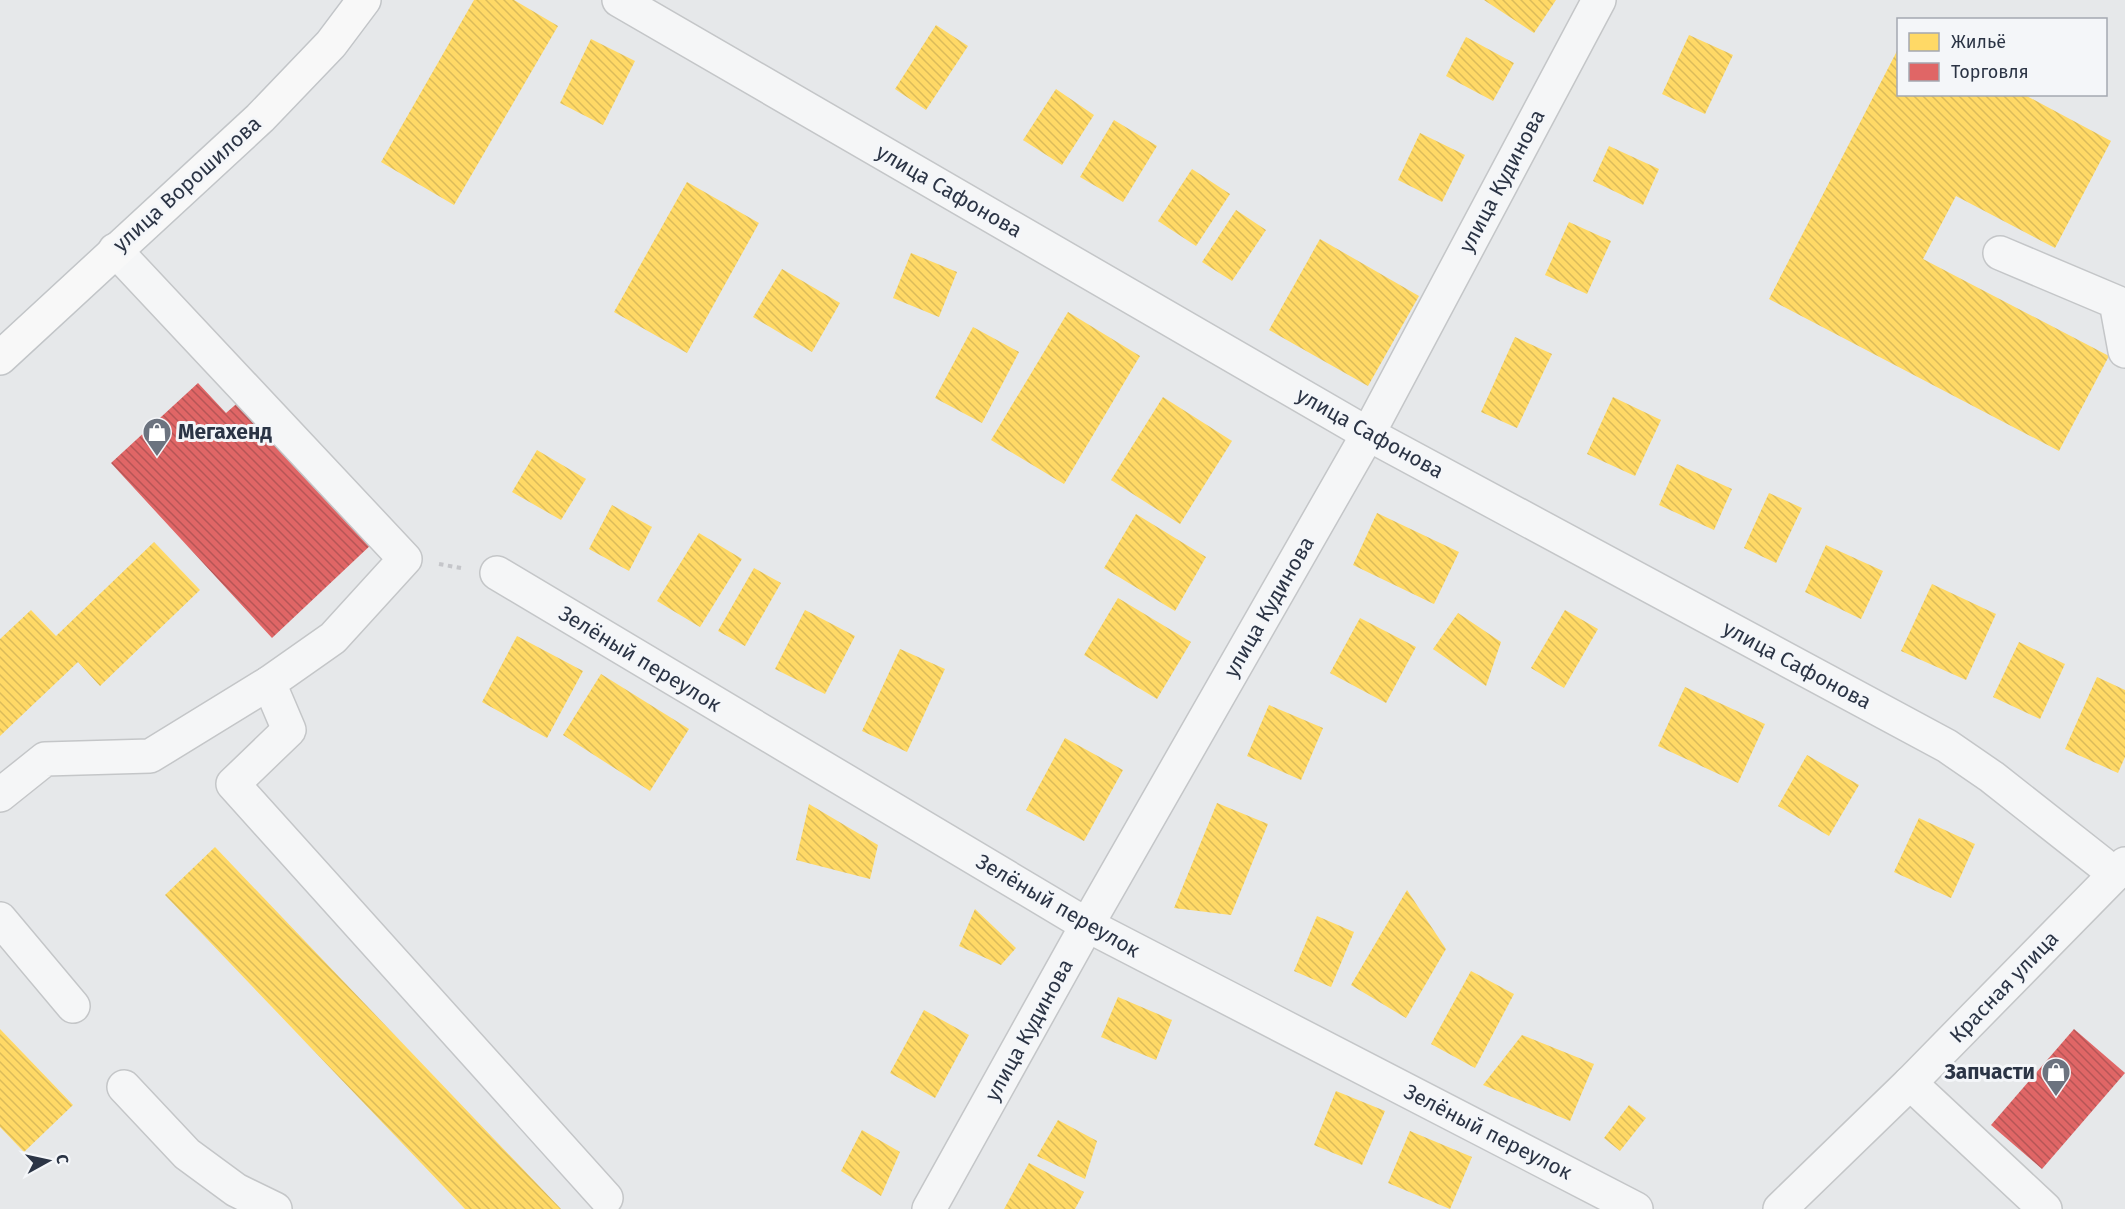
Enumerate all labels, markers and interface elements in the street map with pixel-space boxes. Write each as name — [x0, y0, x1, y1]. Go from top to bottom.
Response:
legend — [1897, 18, 2107, 96]
text: Жильё — [1951, 31, 2006, 53]
text: Торговля — [1951, 61, 2029, 83]
street label: улица Кудинова — [1453, 105, 1551, 257]
street label: улица Ворошилова — [107, 111, 267, 257]
street label: улица Сафонова — [871, 139, 1027, 243]
street label: улица Сафонова — [1292, 382, 1448, 484]
shop icon: Мегахенд — [141, 416, 173, 458]
place label: Мегахенд — [178, 419, 272, 445]
street label: улица Кудинова — [1218, 532, 1320, 682]
street label: Зелёный переулок — [554, 600, 726, 718]
street label: улица Сафонова — [1718, 615, 1876, 715]
street label: Зелёный переулок — [971, 849, 1145, 964]
street label: Красная улица — [1944, 926, 2064, 1048]
street label: улица Кудинова — [979, 954, 1079, 1106]
shop icon: Запчасти — [2040, 1056, 2072, 1098]
place label: Запчасти — [1943, 1059, 2035, 1085]
street label: Зелёный переулок — [1400, 1078, 1576, 1186]
north arrow — [18, 1131, 78, 1191]
text: С — [52, 1153, 73, 1166]

